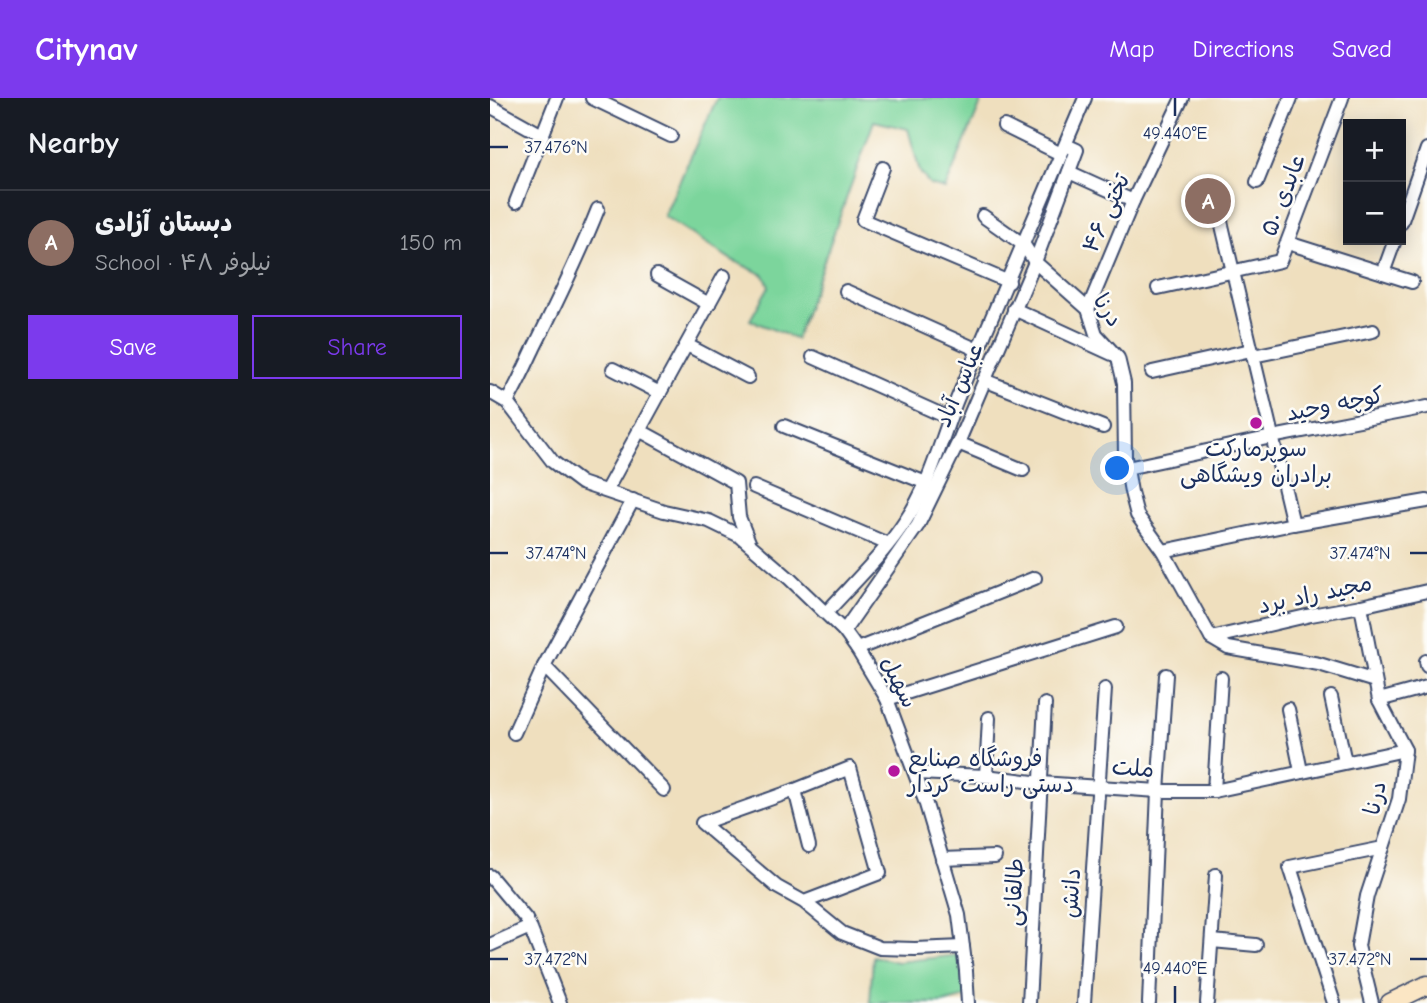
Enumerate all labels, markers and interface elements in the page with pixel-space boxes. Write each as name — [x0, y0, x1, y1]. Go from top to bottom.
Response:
text: Citynav — [35, 30, 138, 68]
text: Map — [1109, 35, 1155, 63]
text: Directions — [1193, 35, 1294, 63]
text: Saved — [1332, 35, 1392, 63]
map controls — [1343, 119, 1406, 245]
button: + — [1343, 119, 1406, 182]
text: 49.440°E — [1143, 123, 1207, 144]
text: Nearby — [28, 126, 119, 161]
text: 37.476°N — [524, 137, 588, 158]
street label: عابدی ۵۰ — [1255, 150, 1311, 240]
street label: تختی ۴۶ — [1077, 169, 1136, 257]
pin: A — [1185, 175, 1231, 227]
button: − — [1343, 182, 1406, 245]
text: دبستان آزادی — [95, 208, 232, 238]
text: A — [45, 229, 57, 256]
text: 150 m — [400, 229, 462, 256]
text: School · نیلوفر ۴۸ — [95, 249, 271, 276]
street label: درنا — [1087, 288, 1129, 332]
button: Save — [28, 315, 238, 379]
button: Share — [252, 315, 462, 379]
street label: عباس آباد — [929, 339, 989, 431]
street label: کوچه وحید — [1284, 381, 1386, 427]
marker: سوپرمارکت برادران ویشگاهی — [1248, 415, 1264, 431]
place label: سوپرمارکت برادران ویشگاهی — [1180, 435, 1332, 489]
your location — [1100, 451, 1134, 485]
text: 37.474°N — [525, 543, 587, 564]
text: 37.474°N — [1329, 543, 1391, 564]
street label: مجید راد برد — [1256, 569, 1374, 619]
street label: سهیل — [875, 652, 923, 712]
place label: فروشگاه صنایع دستی راست کردار — [906, 745, 1074, 799]
street label: ملت — [1111, 753, 1155, 783]
marker: فروشگاه صنایع دستی راست کردار — [886, 763, 902, 779]
street label: درنا — [1358, 778, 1392, 818]
street label: طالقانی — [999, 857, 1030, 927]
street label: دانش — [1056, 867, 1086, 919]
text: 37.472°N — [524, 949, 588, 970]
text: 37.472°N — [1328, 949, 1392, 970]
text: 49.440°E — [1143, 958, 1207, 979]

